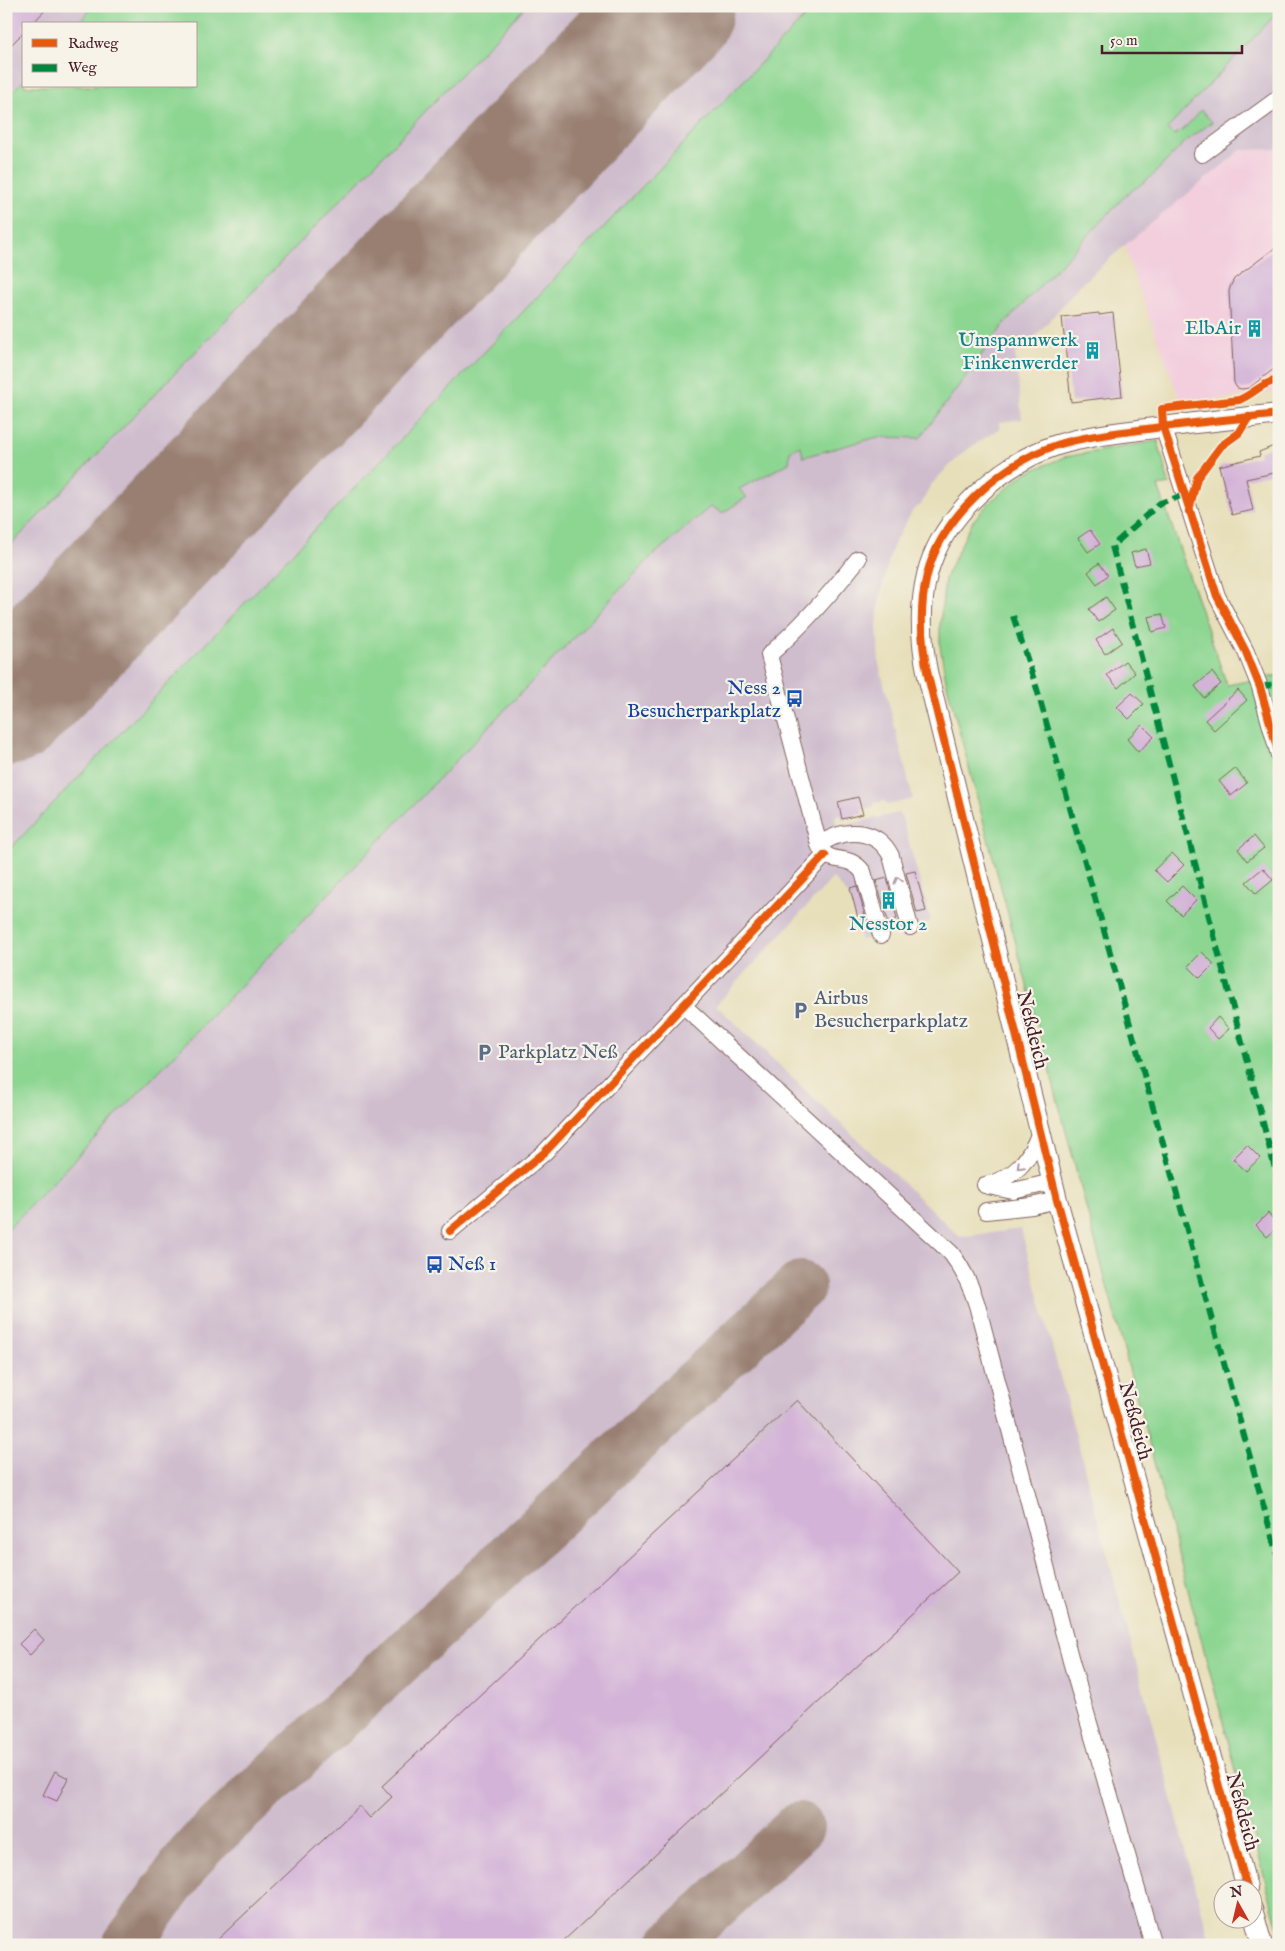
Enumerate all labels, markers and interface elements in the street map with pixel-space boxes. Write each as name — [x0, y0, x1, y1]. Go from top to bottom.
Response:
legend — [22, 22, 198, 88]
scale bar — [1102, 22, 1242, 54]
text: 50 m — [1110, 31, 1138, 50]
text: Radweg — [68, 34, 119, 53]
text: Weg — [68, 58, 97, 77]
place label: ElbAir — [1185, 316, 1242, 341]
building icon: ElbAir — [1245, 318, 1265, 338]
place label: Umspannwerk Finkenwerder — [958, 328, 1079, 376]
building icon: Umspannwerk Finkenwerder — [1082, 341, 1102, 361]
place label: Ness 2 Besucherparkplatz — [627, 676, 781, 724]
bus stop icon: Ness 2 Besucherparkplatz — [785, 689, 805, 709]
one-way arrow — [893, 877, 903, 885]
building icon: Nesstor 2 — [878, 890, 898, 910]
place label: Nesstor 2 — [849, 912, 927, 937]
place label: Airbus Besucherparkplatz — [813, 986, 968, 1034]
street label: Neßdeich — [1010, 988, 1054, 1072]
parking icon: Airbus Besucherparkplatz — [790, 1000, 810, 1020]
place label: Parkplatz Neß — [498, 1040, 618, 1065]
parking icon: Parkplatz Neß — [474, 1042, 494, 1062]
one-way arrow — [1017, 1161, 1026, 1170]
place label: Neß 1 — [448, 1252, 496, 1277]
bus stop icon: Neß 1 — [424, 1254, 444, 1274]
street label: Neßdeich — [1112, 1379, 1158, 1464]
street label: Neßdeich — [1219, 1770, 1265, 1855]
north arrow — [1212, 1878, 1262, 1928]
text: N — [1228, 1882, 1244, 1902]

